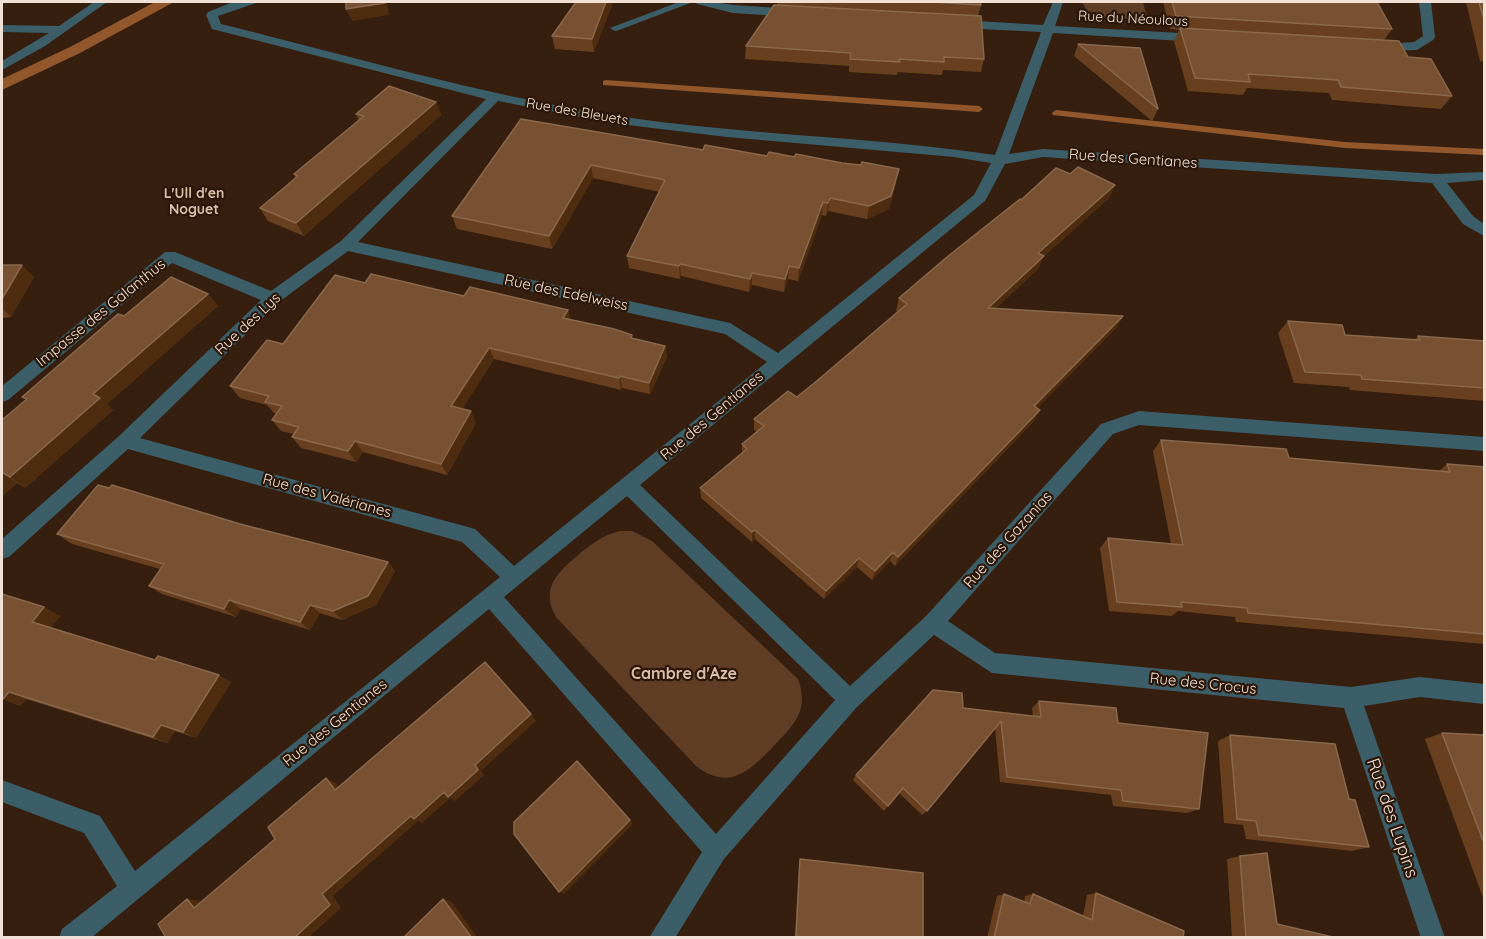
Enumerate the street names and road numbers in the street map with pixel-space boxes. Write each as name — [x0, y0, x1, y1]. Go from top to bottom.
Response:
street label: Rue du Néoulous — [1078, 8, 1188, 30]
street label: Rue des Bleuets — [525, 95, 629, 129]
street label: Rue des Gentianes — [1068, 146, 1198, 172]
street label: Impasse des Galanthus — [33, 255, 169, 371]
street label: Rue des Edelweiss — [503, 271, 629, 315]
street label: Rue des Lys — [212, 289, 284, 359]
street label: Rue des Gentianes — [657, 368, 767, 464]
street label: Rue des Valérianes — [261, 470, 393, 522]
street label: Rue des Gazanias — [960, 488, 1056, 592]
street label: Rue des Crocus — [1149, 669, 1257, 699]
street label: Rue des Gentianes — [279, 675, 391, 771]
street label: Rue des Lupins — [1361, 755, 1423, 881]

